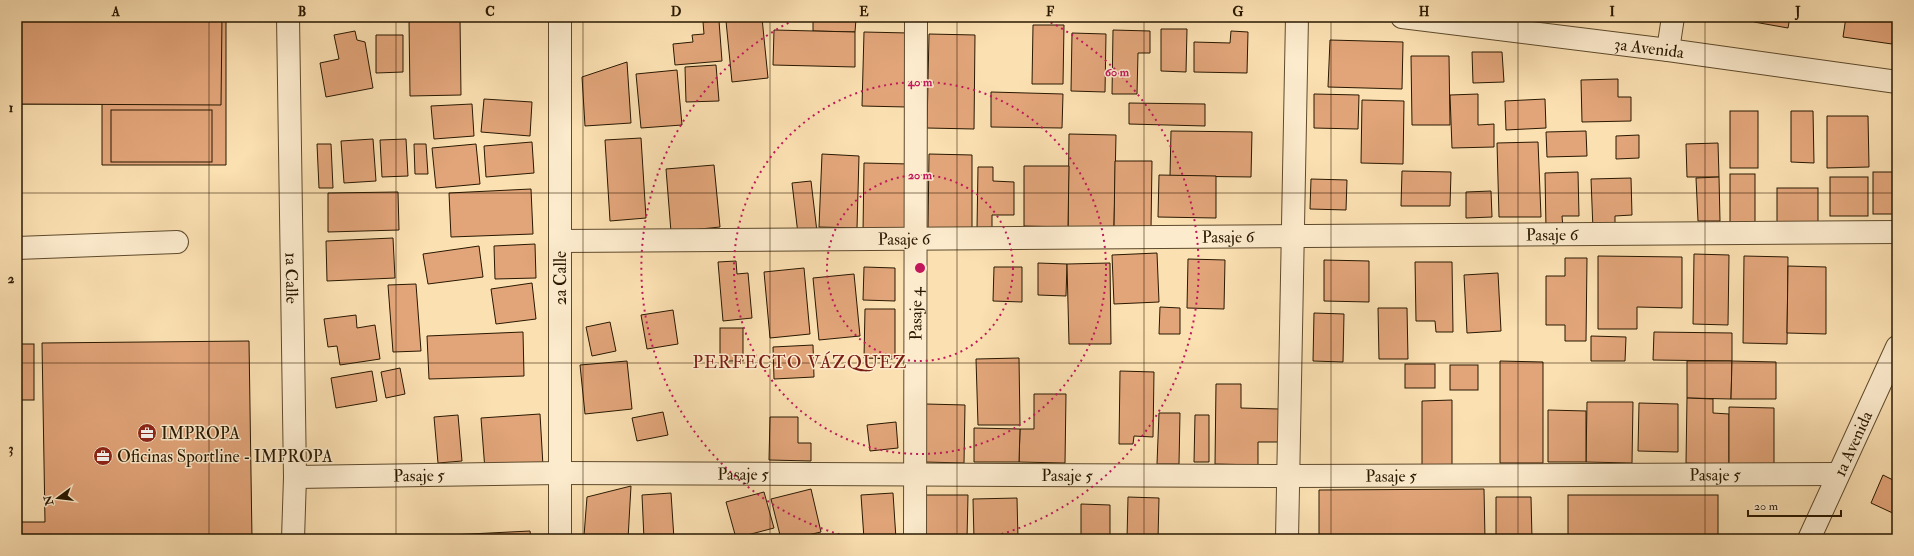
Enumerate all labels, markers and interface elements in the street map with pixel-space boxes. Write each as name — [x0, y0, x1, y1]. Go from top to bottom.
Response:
text: A — [111, 4, 121, 20]
text: B — [298, 4, 306, 20]
text: C — [485, 4, 495, 20]
text: D — [671, 4, 682, 20]
text: E — [859, 4, 869, 20]
text: F — [1046, 4, 1055, 20]
text: G — [1233, 4, 1244, 20]
text: H — [1419, 4, 1430, 20]
text: I — [1609, 4, 1615, 20]
text: J — [1794, 4, 1801, 21]
street label: 3a Avenida — [1613, 33, 1686, 63]
text: 60 m — [1105, 65, 1130, 80]
text: 40 m — [907, 75, 933, 90]
text: 1 — [9, 100, 14, 116]
text: 20 m — [908, 168, 933, 183]
street label: Pasaje 6 — [1526, 224, 1580, 245]
street label: Pasaje 6 — [1202, 226, 1256, 247]
street label: Pasaje 6 — [878, 228, 932, 249]
street label: 2a Calle — [550, 251, 571, 305]
street label: 1a Calle — [281, 252, 303, 304]
centre of rings — [913, 261, 927, 275]
text: 2 — [8, 271, 15, 287]
street label: Pasaje 4 — [905, 287, 926, 341]
district label: PERFECTO VÁZQUEZ — [693, 351, 907, 374]
street label: 1a Avenida — [1829, 406, 1877, 480]
office icon: IMPROPA — [136, 422, 158, 444]
place label: IMPROPA — [161, 423, 240, 444]
text: 3 — [9, 441, 14, 457]
office icon: Oficinas Sportline - IMPROPA — [92, 445, 114, 467]
place label: Oficinas Sportline - IMPROPA — [117, 446, 333, 468]
street label: Pasaje 5 — [717, 463, 769, 484]
street label: Pasaje 5 — [393, 464, 445, 486]
street label: Pasaje 5 — [1041, 464, 1093, 486]
street label: Pasaje 5 — [1689, 464, 1741, 485]
street label: Pasaje 5 — [1365, 465, 1417, 486]
north arrow — [38, 478, 78, 518]
scale bar — [1748, 492, 1841, 518]
text: N — [41, 493, 57, 508]
text: 20 m — [1754, 499, 1779, 514]

